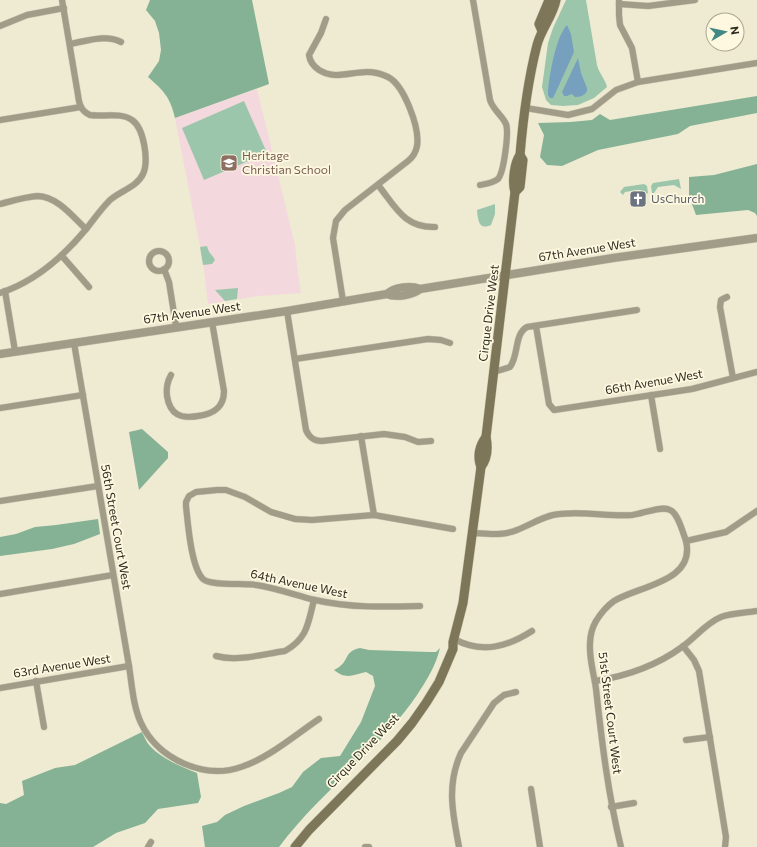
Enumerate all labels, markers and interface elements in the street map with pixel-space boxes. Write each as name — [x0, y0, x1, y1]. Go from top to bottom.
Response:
north arrow — [705, 12, 745, 52]
text: N — [728, 25, 742, 35]
place label: Heritage Christian School — [242, 148, 331, 176]
school or university icon: Heritage Christian School — [219, 153, 239, 173]
church icon: UsChurch — [628, 189, 648, 209]
place label: UsChurch — [651, 191, 704, 205]
street label: 67th Avenue West — [537, 234, 636, 264]
street label: Cirque Drive West — [475, 264, 501, 362]
street label: 67th Avenue West — [142, 298, 241, 326]
street label: 66th Avenue West — [604, 366, 704, 397]
street label: 56th Street Court West — [99, 463, 135, 590]
street label: 64th Avenue West — [249, 566, 349, 600]
street label: 63rd Avenue West — [12, 650, 112, 680]
street label: 51st Street Court West — [597, 651, 625, 775]
street label: Cirque Drive West — [323, 710, 401, 790]

